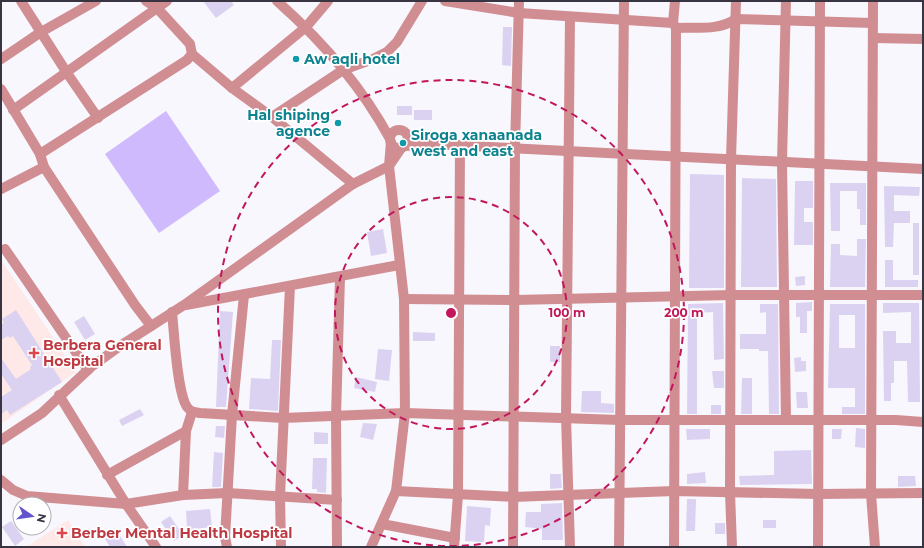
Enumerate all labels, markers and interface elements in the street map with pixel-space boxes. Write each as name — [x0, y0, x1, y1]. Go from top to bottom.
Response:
place label: Aw aqli hotel — [303, 50, 400, 68]
marker: Aw aqli hotel — [291, 54, 301, 64]
place label: Hal shiping agence — [247, 106, 330, 140]
marker: Hal shiping agence — [333, 118, 343, 128]
place label: Siroga xanaanada west and east — [411, 126, 542, 160]
marker: Siroga xanaanada west and east — [398, 138, 408, 148]
text: 100 m — [549, 305, 585, 320]
text: 200 m — [664, 305, 704, 320]
centre of rings — [444, 306, 458, 320]
place label: Berbera General Hospital — [43, 336, 162, 370]
marker: Berbera General Hospital — [28, 347, 40, 359]
north arrow — [12, 496, 52, 536]
text: N — [34, 512, 50, 524]
place label: Berber Mental Health Hospital — [71, 524, 293, 542]
marker: Berber Mental Health Hospital — [56, 527, 68, 539]

